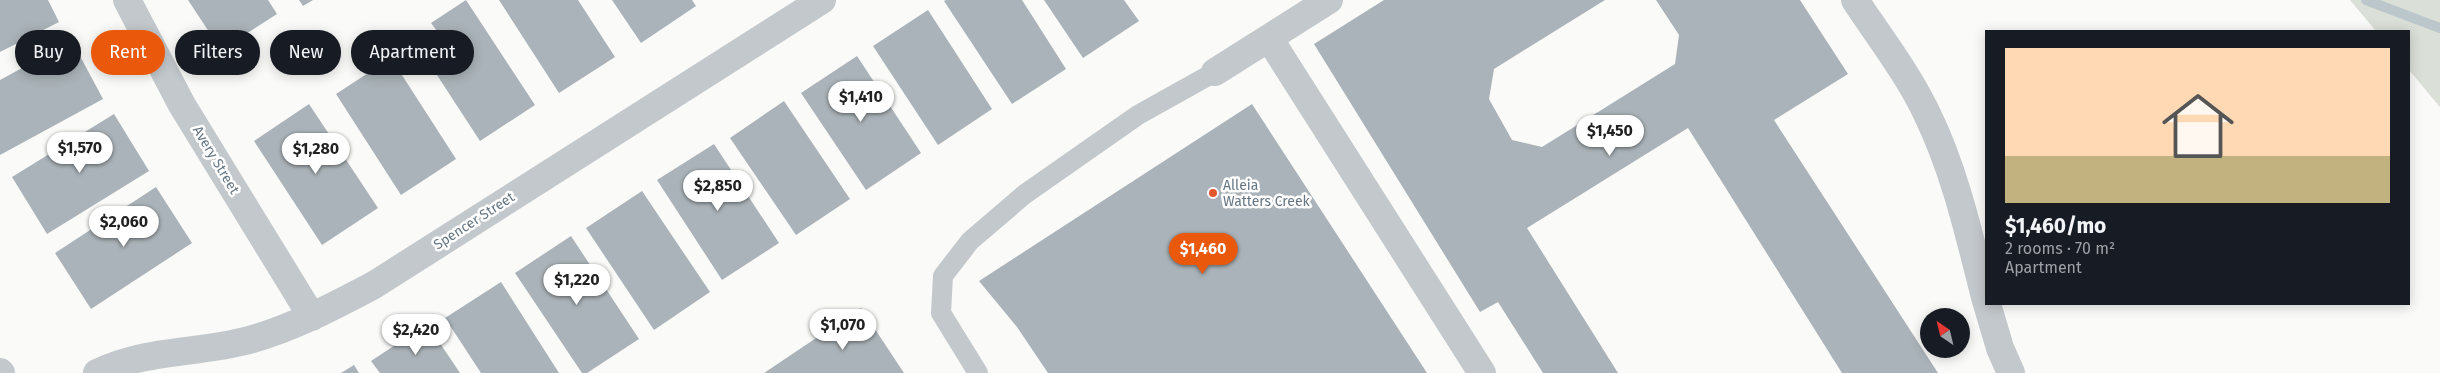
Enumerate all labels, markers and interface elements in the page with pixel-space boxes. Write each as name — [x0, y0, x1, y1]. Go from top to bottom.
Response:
chip: Buy — [15, 30, 81, 75]
chip: Rent — [91, 30, 165, 75]
chip: Filters — [175, 30, 260, 75]
chip: New — [270, 30, 341, 75]
chip: Apartment — [351, 30, 474, 75]
pin: $1,410 — [820, 80, 902, 123]
icon: home — [2153, 81, 2243, 171]
text: $1,410 — [839, 87, 883, 106]
pin: $1,450 — [1569, 114, 1651, 157]
text: $1,450 — [1587, 121, 1633, 140]
street label: Avery Street — [189, 123, 243, 198]
pin: $1,570 — [39, 132, 121, 174]
pin: $1,280 — [275, 132, 357, 175]
text: $1,570 — [58, 138, 102, 157]
text: $1,280 — [293, 139, 339, 158]
pin: $2,850 — [677, 170, 759, 212]
text: $2,850 — [694, 176, 742, 195]
place label: Alleia Watters Creek — [1223, 177, 1311, 210]
marker: Alleia Watters Creek — [1207, 187, 1219, 199]
street label: Spencer Street — [430, 188, 518, 253]
pin: $2,060 — [83, 206, 165, 248]
text: $2,060 — [100, 212, 148, 231]
text: $1,460/mo — [2005, 213, 2106, 239]
pin: $1,460 — [1162, 232, 1244, 275]
text: $1,460 — [1180, 239, 1226, 258]
text: 2 rooms · 70 m² — [2005, 239, 2115, 258]
text: Apartment — [2005, 258, 2082, 277]
pin: $1,220 — [536, 264, 618, 306]
text: $1,220 — [554, 270, 600, 289]
pin: $1,070 — [802, 308, 884, 351]
north arrow — [1920, 308, 1970, 358]
map controls — [1920, 308, 1970, 358]
pin: $2,420 — [375, 314, 457, 356]
text: $1,070 — [821, 315, 865, 334]
text: $2,420 — [393, 320, 439, 339]

